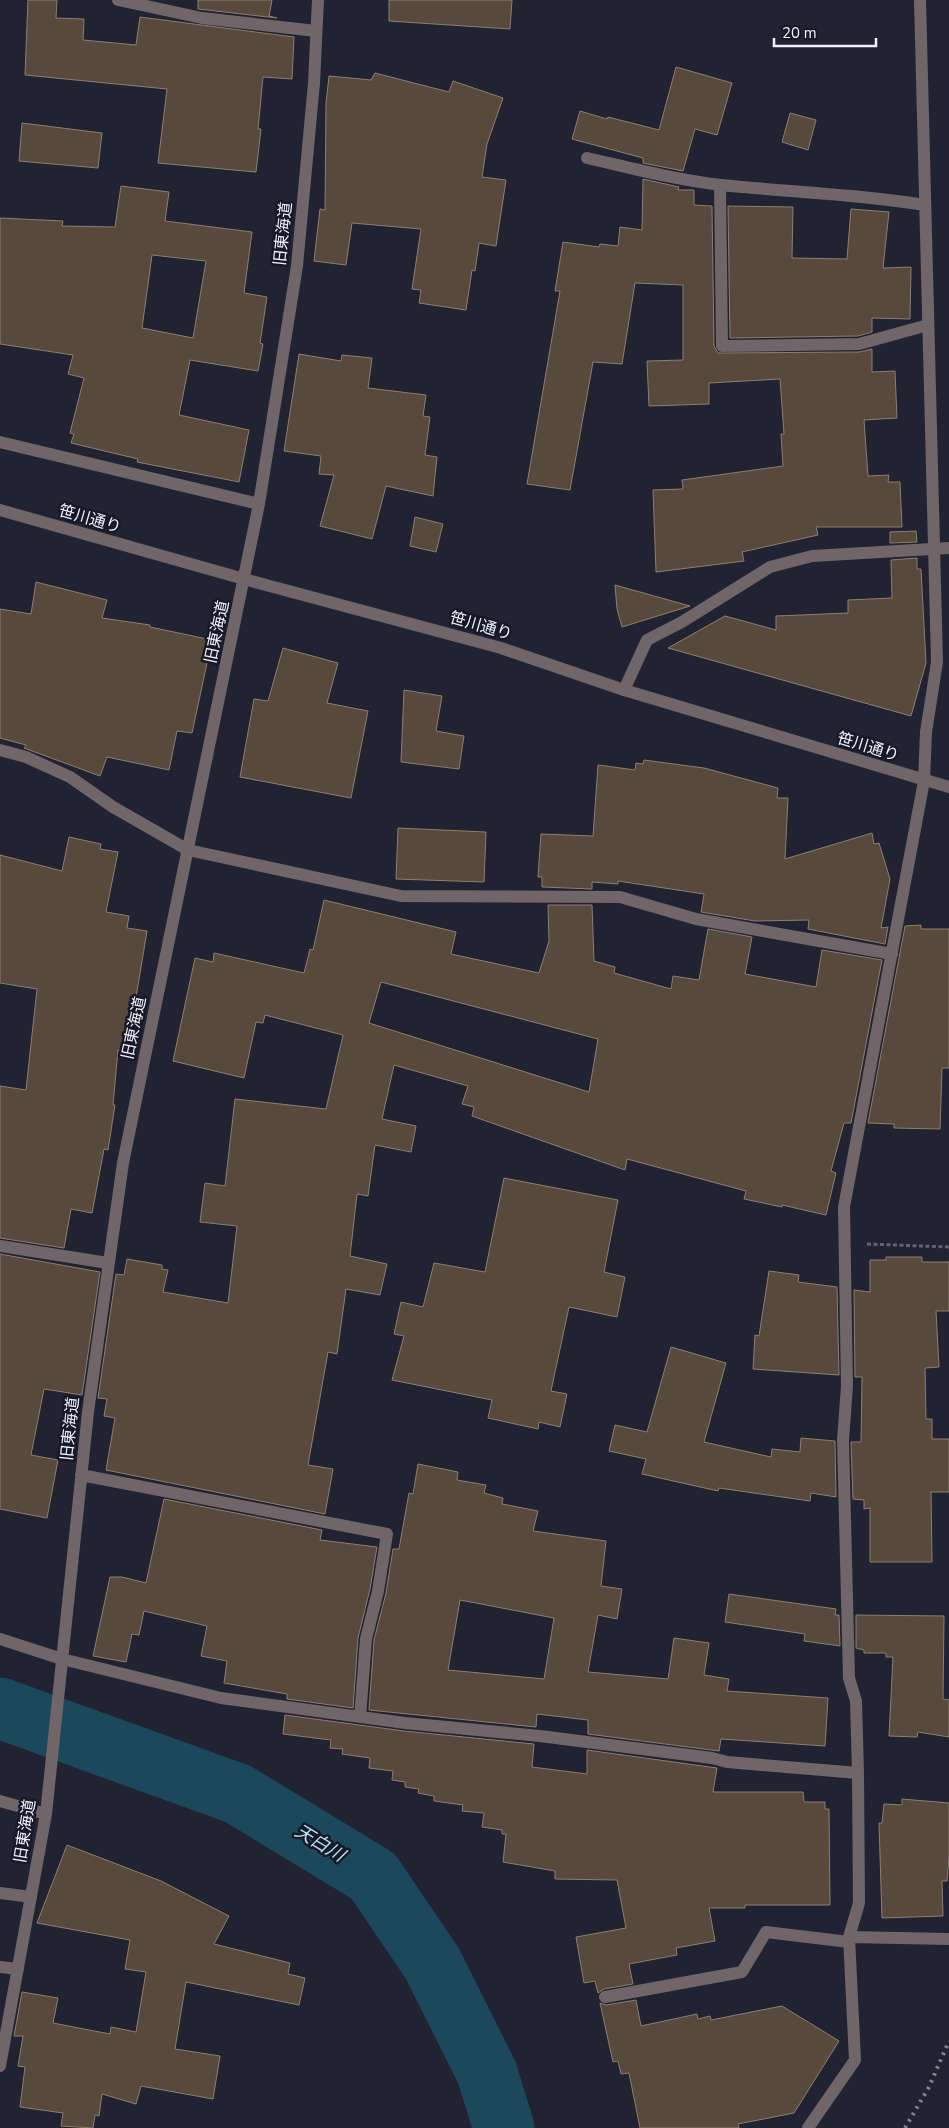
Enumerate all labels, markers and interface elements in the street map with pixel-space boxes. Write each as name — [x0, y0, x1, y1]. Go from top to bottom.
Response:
scale bar — [774, 15, 876, 47]
text: 20 m — [782, 23, 817, 43]
street label: 旧東海道 — [269, 201, 297, 267]
street label: 笹川通り — [56, 500, 124, 538]
street label: 旧東海道 — [200, 598, 234, 666]
street label: 笹川通り — [447, 607, 515, 645]
street label: 笹川通り — [834, 727, 902, 767]
street label: 旧東海道 — [117, 994, 151, 1062]
street label: 旧東海道 — [56, 1396, 84, 1462]
street label: 旧東海道 — [9, 1798, 41, 1864]
water label: 天白川 — [291, 1819, 351, 1868]

